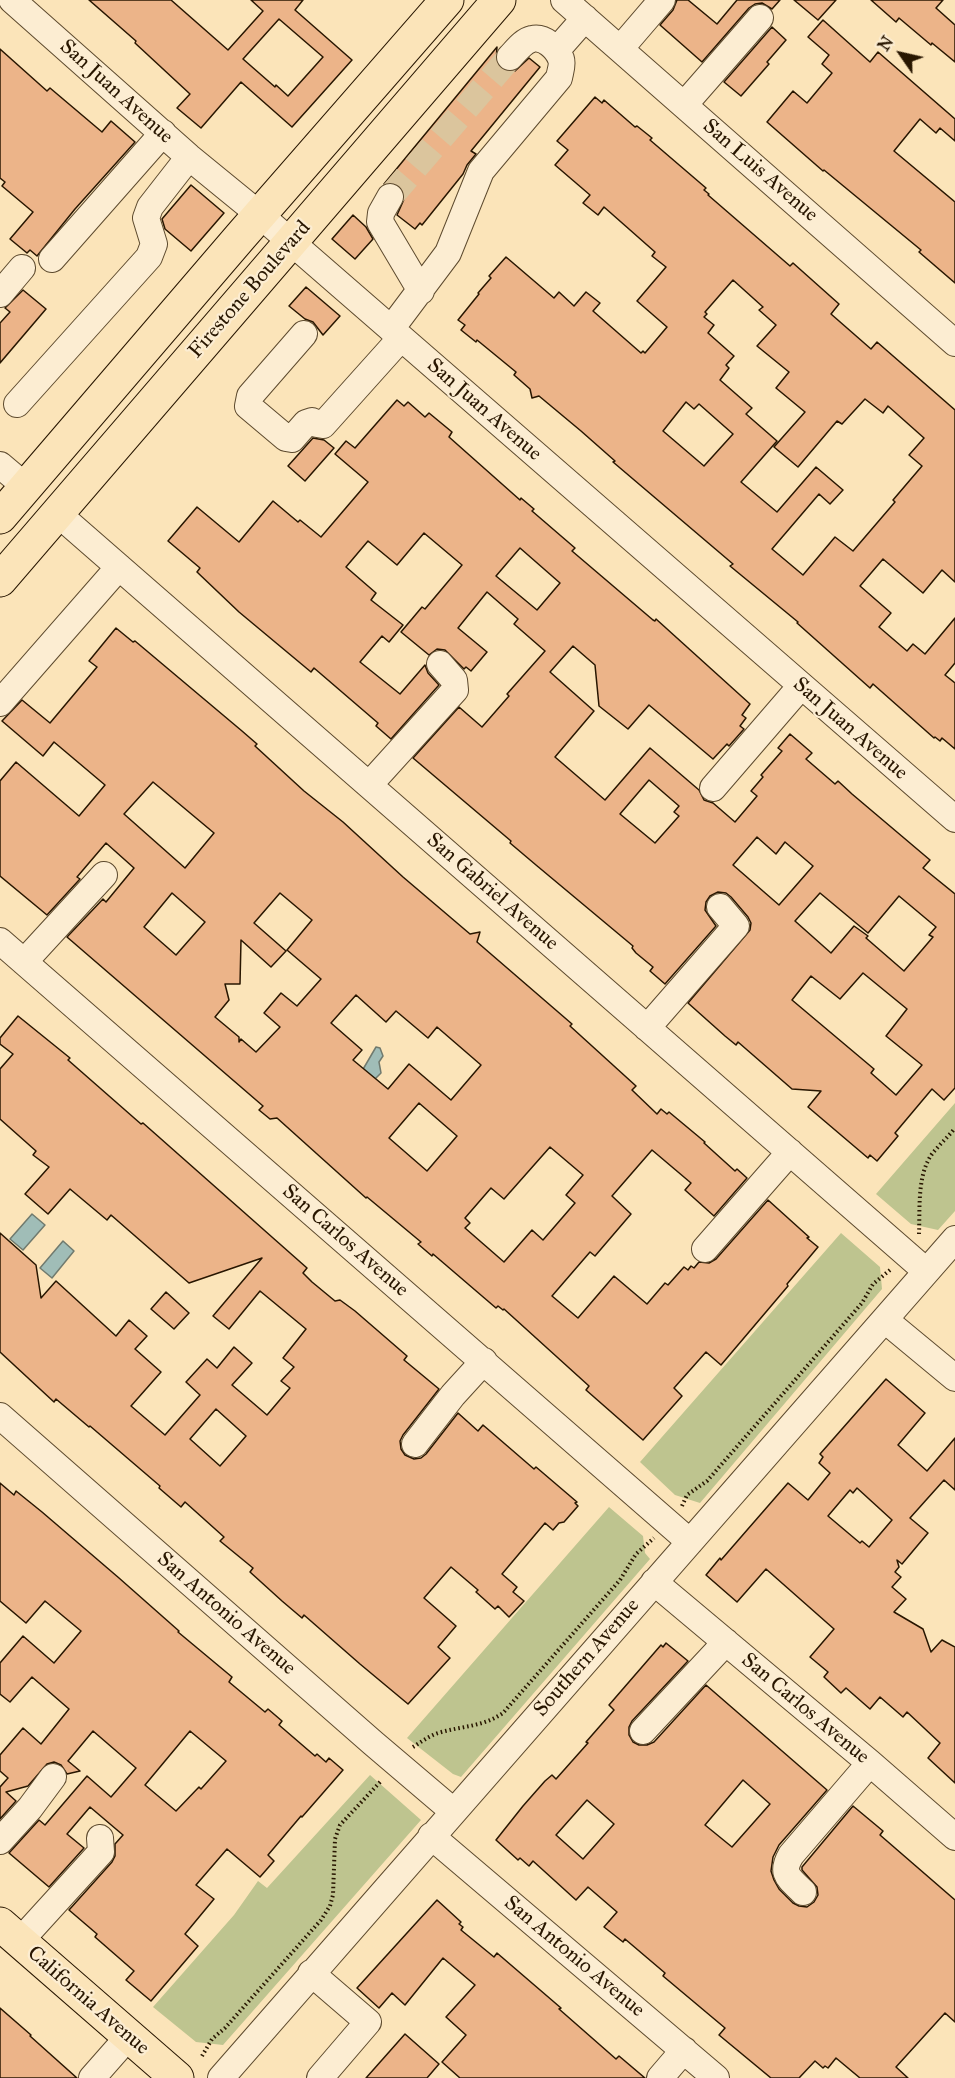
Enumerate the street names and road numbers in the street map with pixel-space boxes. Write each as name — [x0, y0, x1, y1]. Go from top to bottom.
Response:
street label: San Juan Avenue — [54, 35, 178, 149]
street label: San Luis Avenue — [697, 114, 823, 228]
street label: Firestone Boulevard — [183, 216, 317, 364]
street label: San Juan Avenue — [421, 353, 547, 467]
street label: San Juan Avenue — [787, 672, 913, 786]
street label: San Gabriel Avenue — [421, 828, 563, 956]
street label: San Carlos Avenue — [277, 1179, 413, 1303]
street label: San Antonio Avenue — [151, 1547, 301, 1681]
street label: Southern Avenue — [529, 1594, 645, 1722]
street label: San Carlos Avenue — [736, 1648, 874, 1770]
street label: San Antonio Avenue — [499, 1891, 649, 2023]
street label: California Avenue — [22, 1941, 154, 2061]

